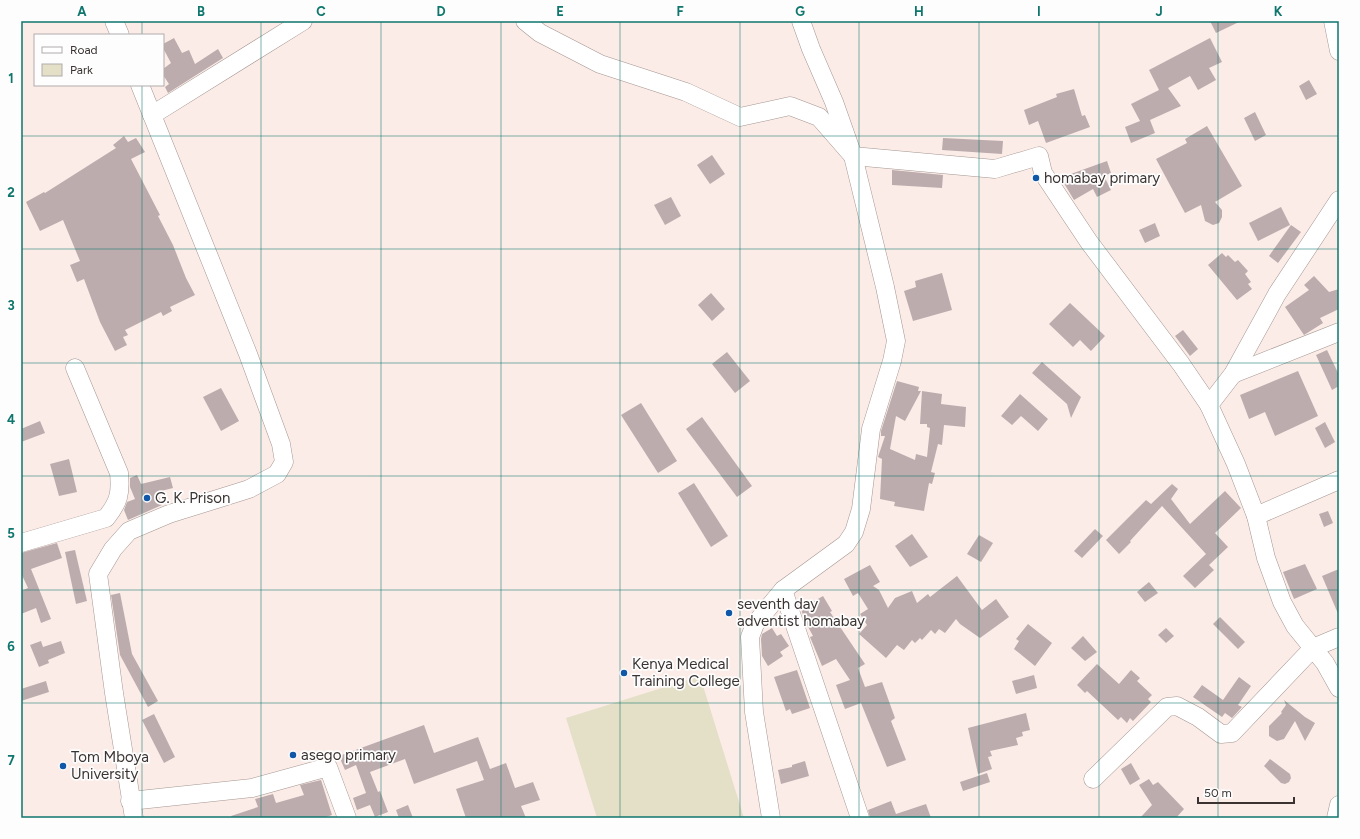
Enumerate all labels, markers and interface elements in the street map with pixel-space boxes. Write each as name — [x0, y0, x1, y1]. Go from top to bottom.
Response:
text: A — [77, 4, 87, 19]
text: B — [197, 4, 205, 19]
text: C — [316, 4, 326, 19]
text: D — [436, 4, 446, 19]
text: E — [556, 4, 564, 19]
text: F — [676, 4, 684, 19]
text: G — [795, 4, 805, 19]
text: H — [914, 4, 924, 19]
text: I — [1037, 4, 1041, 19]
text: J — [1155, 4, 1163, 19]
text: K — [1274, 4, 1283, 19]
legend — [34, 34, 164, 86]
text: Road — [70, 43, 98, 57]
text: Park — [70, 63, 93, 77]
text: 1 — [8, 71, 14, 86]
place label: homabay primary — [1044, 169, 1160, 187]
marker: homabay primary — [1031, 173, 1041, 183]
text: 2 — [7, 185, 15, 200]
text: 3 — [7, 298, 15, 313]
text: 4 — [7, 412, 15, 427]
place label: G. K. Prison — [155, 489, 230, 507]
marker: G. K. Prison — [142, 493, 152, 503]
text: 5 — [7, 526, 15, 541]
place label: seventh day adventist homabay — [737, 595, 865, 630]
marker: seventh day adventist homabay — [724, 608, 734, 618]
text: 6 — [7, 639, 15, 654]
place label: Kenya Medical Training College — [632, 655, 740, 690]
marker: Kenya Medical Training College — [619, 668, 629, 678]
place label: asego primary — [301, 746, 396, 764]
place label: Tom Mboya University — [71, 748, 149, 783]
marker: asego primary — [288, 750, 298, 760]
text: 7 — [7, 753, 15, 768]
marker: Tom Mboya University — [58, 761, 68, 771]
scale bar — [1198, 779, 1294, 805]
text: 50 m — [1204, 786, 1232, 800]

